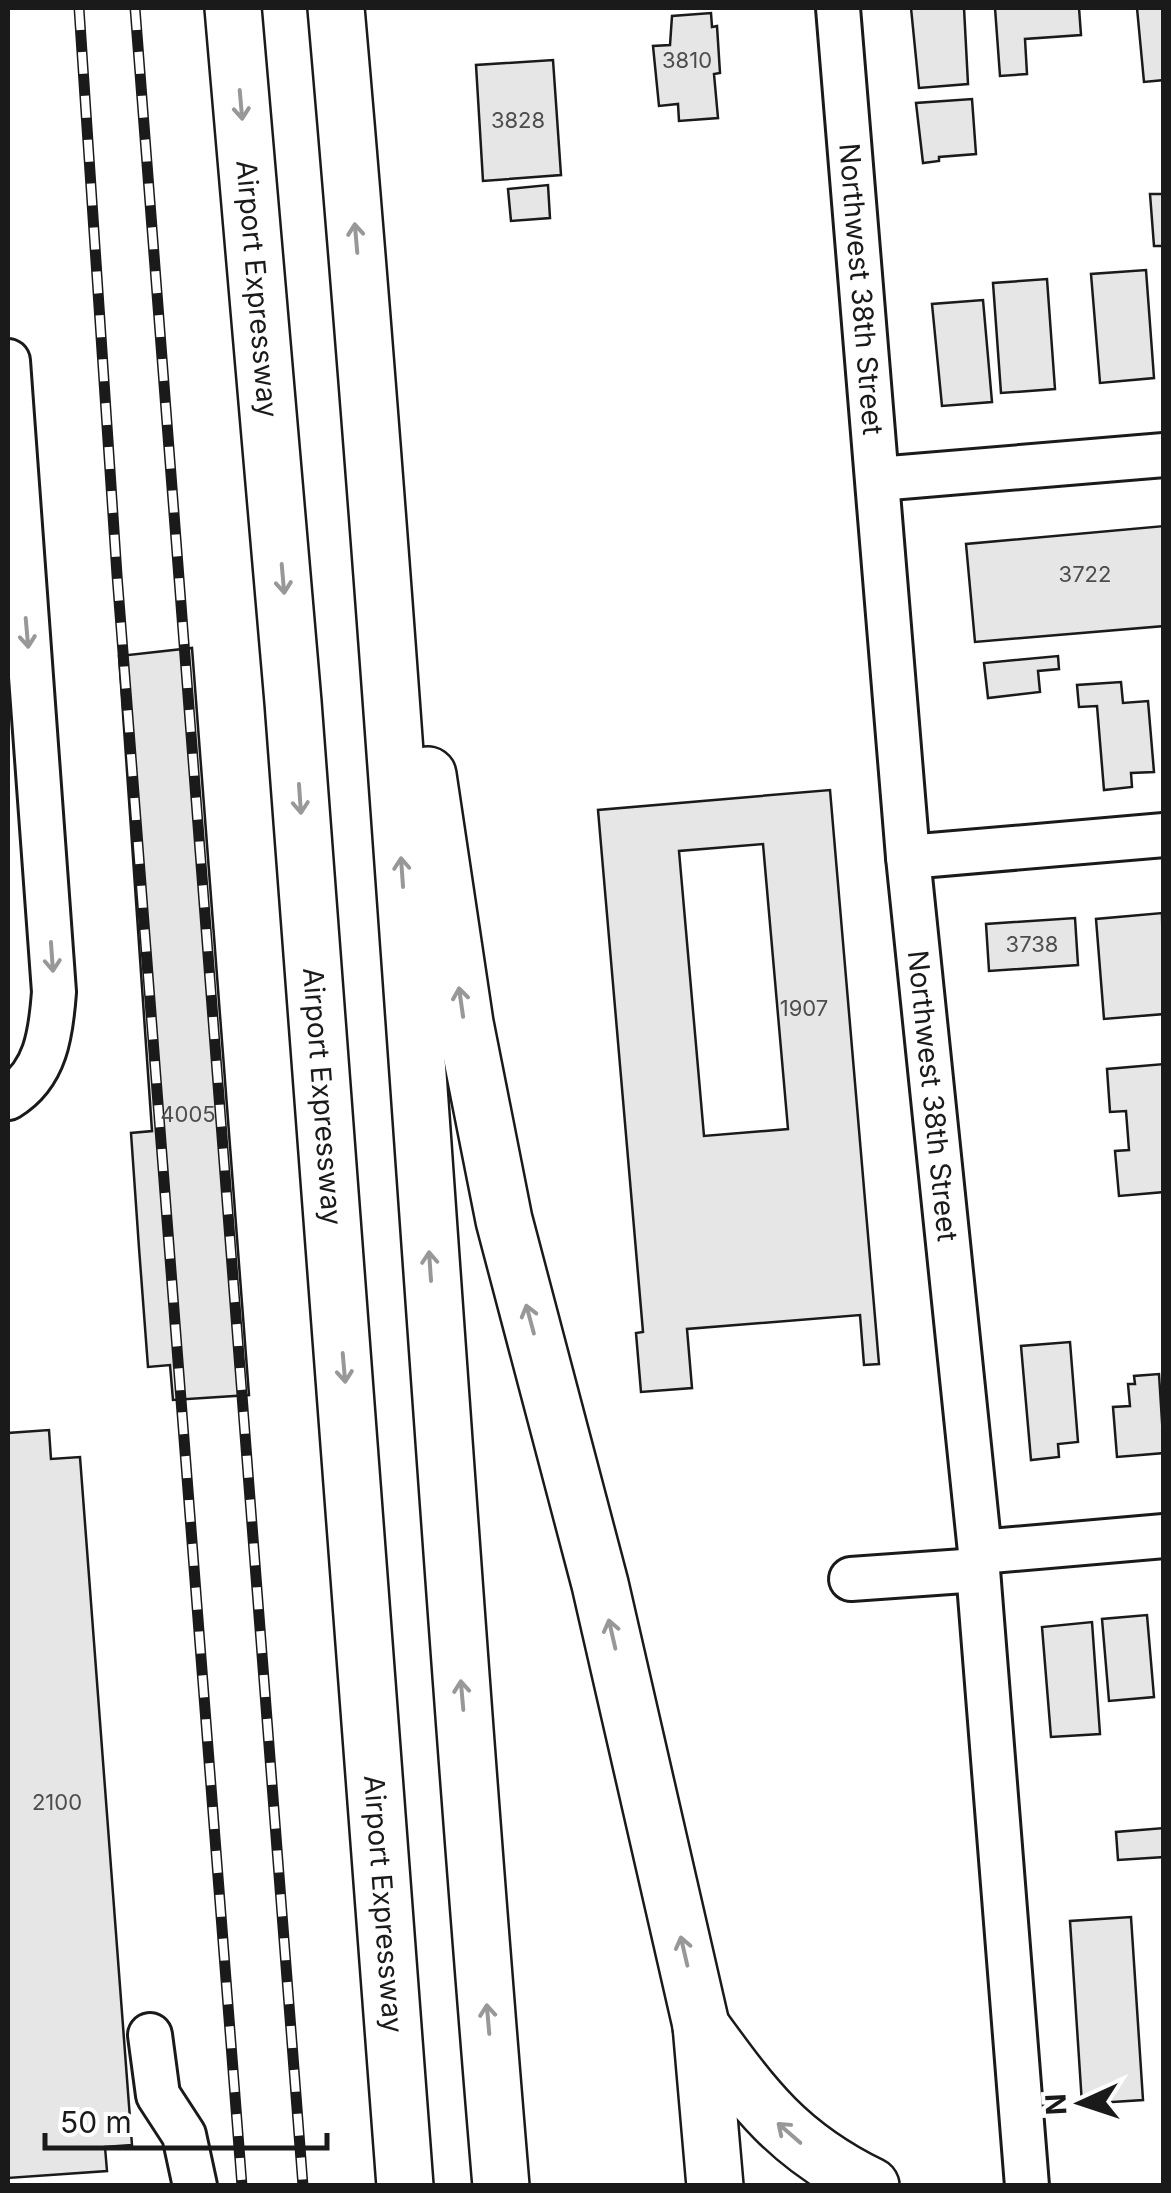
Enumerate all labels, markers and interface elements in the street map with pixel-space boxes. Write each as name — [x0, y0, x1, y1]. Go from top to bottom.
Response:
house number: 3810 — [662, 47, 712, 73]
one-way arrow — [232, 88, 251, 120]
house number: 3828 — [491, 107, 545, 133]
street label: Northwest 38th Street — [832, 142, 890, 436]
street label: Airport Expressway — [229, 159, 285, 419]
one-way arrow — [347, 223, 366, 255]
house number: 3722 — [1059, 561, 1111, 587]
one-way arrow — [273, 563, 292, 595]
one-way arrow — [17, 616, 36, 648]
one-way arrow — [291, 783, 310, 815]
one-way arrow — [392, 857, 411, 889]
house number: 3738 — [1006, 931, 1058, 957]
one-way arrow — [43, 940, 62, 972]
street label: Northwest 38th Street — [901, 949, 965, 1243]
street label: Airport Expressway — [296, 966, 349, 1226]
one-way arrow — [452, 986, 470, 1018]
house number: 1907 — [780, 995, 828, 1021]
house number: 4005 — [160, 1101, 216, 1127]
one-way arrow — [420, 1251, 439, 1283]
one-way arrow — [520, 1304, 539, 1335]
one-way arrow — [334, 1351, 353, 1383]
one-way arrow — [601, 1619, 620, 1651]
one-way arrow — [452, 1679, 471, 1712]
street label: Airport Expressway — [357, 1774, 410, 2034]
house number: 2100 — [32, 1789, 82, 1815]
one-way arrow — [674, 1936, 692, 1968]
one-way arrow — [478, 2003, 497, 2035]
north arrow — [1031, 2053, 1131, 2153]
scale bar — [45, 2088, 328, 2150]
text: N — [1038, 2093, 1074, 2116]
text: 50 m — [60, 2104, 132, 2140]
one-way arrow — [777, 2122, 802, 2145]

